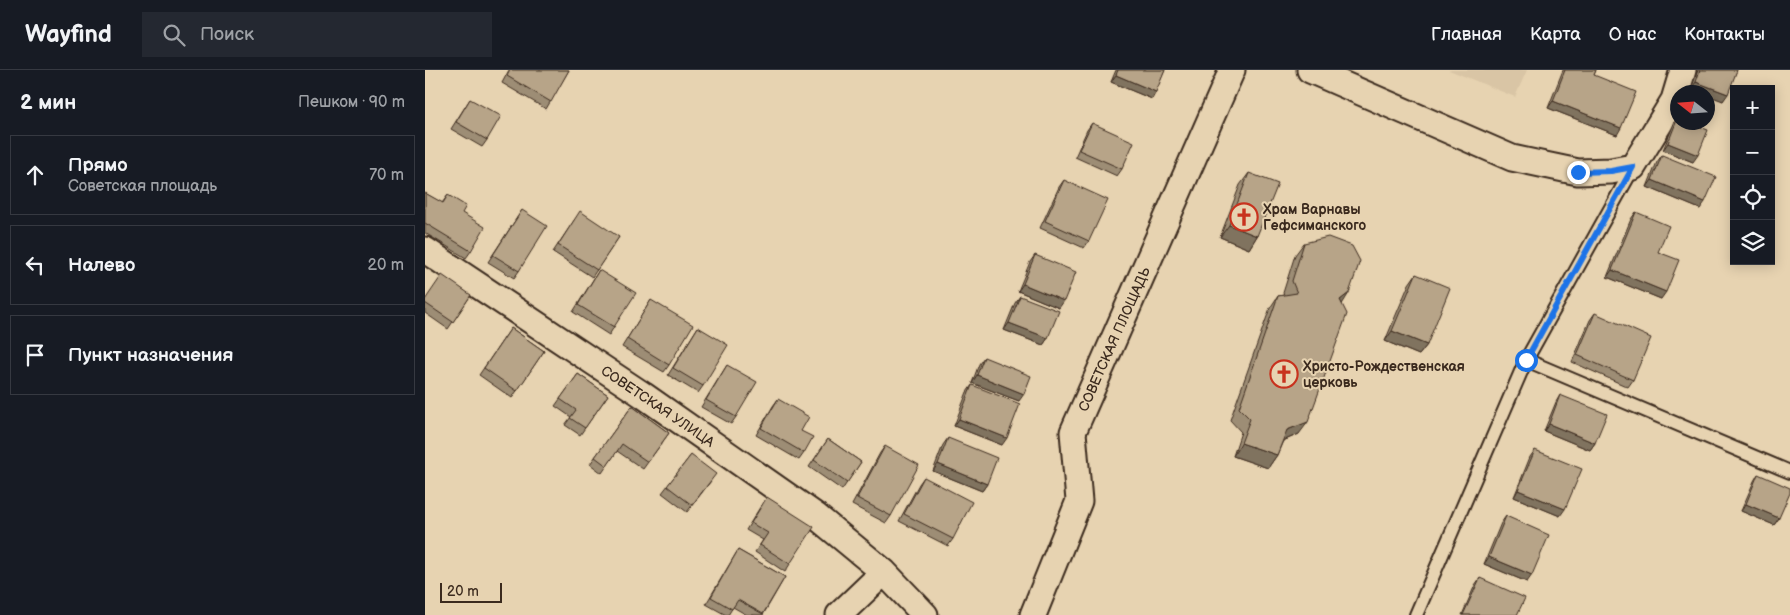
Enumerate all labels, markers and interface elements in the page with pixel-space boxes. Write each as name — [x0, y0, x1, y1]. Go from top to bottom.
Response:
search box — [142, 12, 492, 57]
text: Wayfind — [25, 20, 112, 49]
icon: search — [160, 21, 188, 49]
text: Поиск — [200, 23, 254, 46]
text: Главная — [1431, 24, 1502, 45]
text: Карта — [1530, 24, 1581, 45]
text: О нас — [1609, 24, 1656, 45]
text: Контакты — [1684, 24, 1765, 45]
north arrow — [1670, 85, 1715, 130]
map controls — [1730, 85, 1775, 265]
button: + — [1730, 85, 1775, 130]
text: 2 мин — [20, 90, 76, 115]
text: Пешком · 90 m — [298, 93, 405, 112]
button: − — [1730, 130, 1775, 175]
text: Прямо — [68, 154, 128, 177]
icon: ahead — [21, 161, 49, 189]
route end — [1567, 161, 1590, 184]
text: 70 m — [369, 166, 404, 185]
button: locate — [1730, 175, 1775, 220]
text: Советская площадь — [68, 177, 217, 196]
place label: Храм Варнавы Гефсиманского — [1262, 201, 1367, 234]
church icon: Храм Варнавы Гефсиманского — [1229, 202, 1259, 232]
button: layers — [1730, 220, 1775, 265]
icon: left — [21, 251, 49, 279]
text: Налево — [68, 254, 135, 277]
text: 20 m — [368, 256, 404, 275]
street label: СОВЕТСКАЯ ПЛОЩАДЬ — [1075, 264, 1154, 414]
icon: arrive — [21, 341, 49, 369]
text: Пункт назначения — [68, 344, 233, 367]
route start — [1515, 349, 1538, 372]
place label: Христо-Рождественская церковь — [1302, 358, 1465, 391]
church icon: Христо-Рождественская церковь — [1269, 359, 1299, 389]
street label: СОВЕТСКАЯ УЛИЦА — [598, 362, 718, 451]
scale bar — [440, 580, 503, 603]
text: 20 m — [447, 583, 479, 600]

